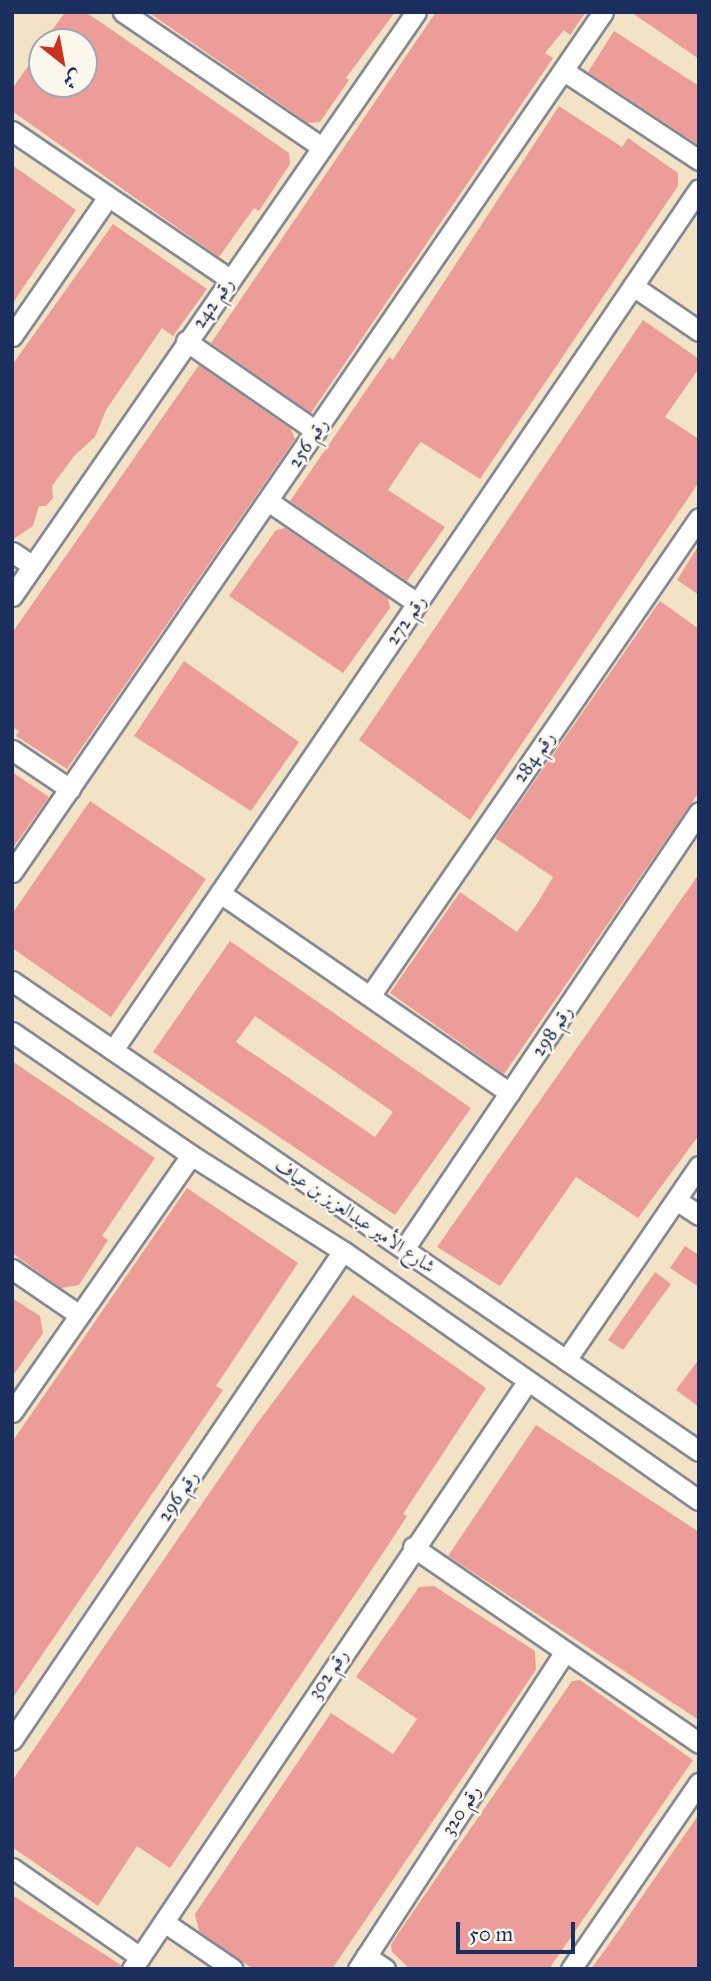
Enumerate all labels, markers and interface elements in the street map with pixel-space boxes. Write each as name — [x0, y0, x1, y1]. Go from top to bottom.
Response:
north arrow — [28, 28, 98, 98]
text: ش — [59, 65, 87, 94]
street label: رقم 242 — [187, 273, 239, 333]
street label: رقم 256 — [283, 414, 333, 472]
street label: رقم 272 — [381, 591, 431, 649]
street label: رقم 284 — [508, 727, 560, 787]
street label: رقم 298 — [527, 1001, 577, 1061]
street label: شارع الأمير عبدالعزيز بن عياف — [270, 1154, 440, 1278]
street label: رقم 296 — [153, 1466, 203, 1526]
street label: رقم 302 — [303, 1645, 353, 1703]
street label: رقم 320 — [436, 1781, 486, 1839]
scale bar — [459, 1908, 578, 1952]
text: 50 m — [469, 1921, 513, 1947]

